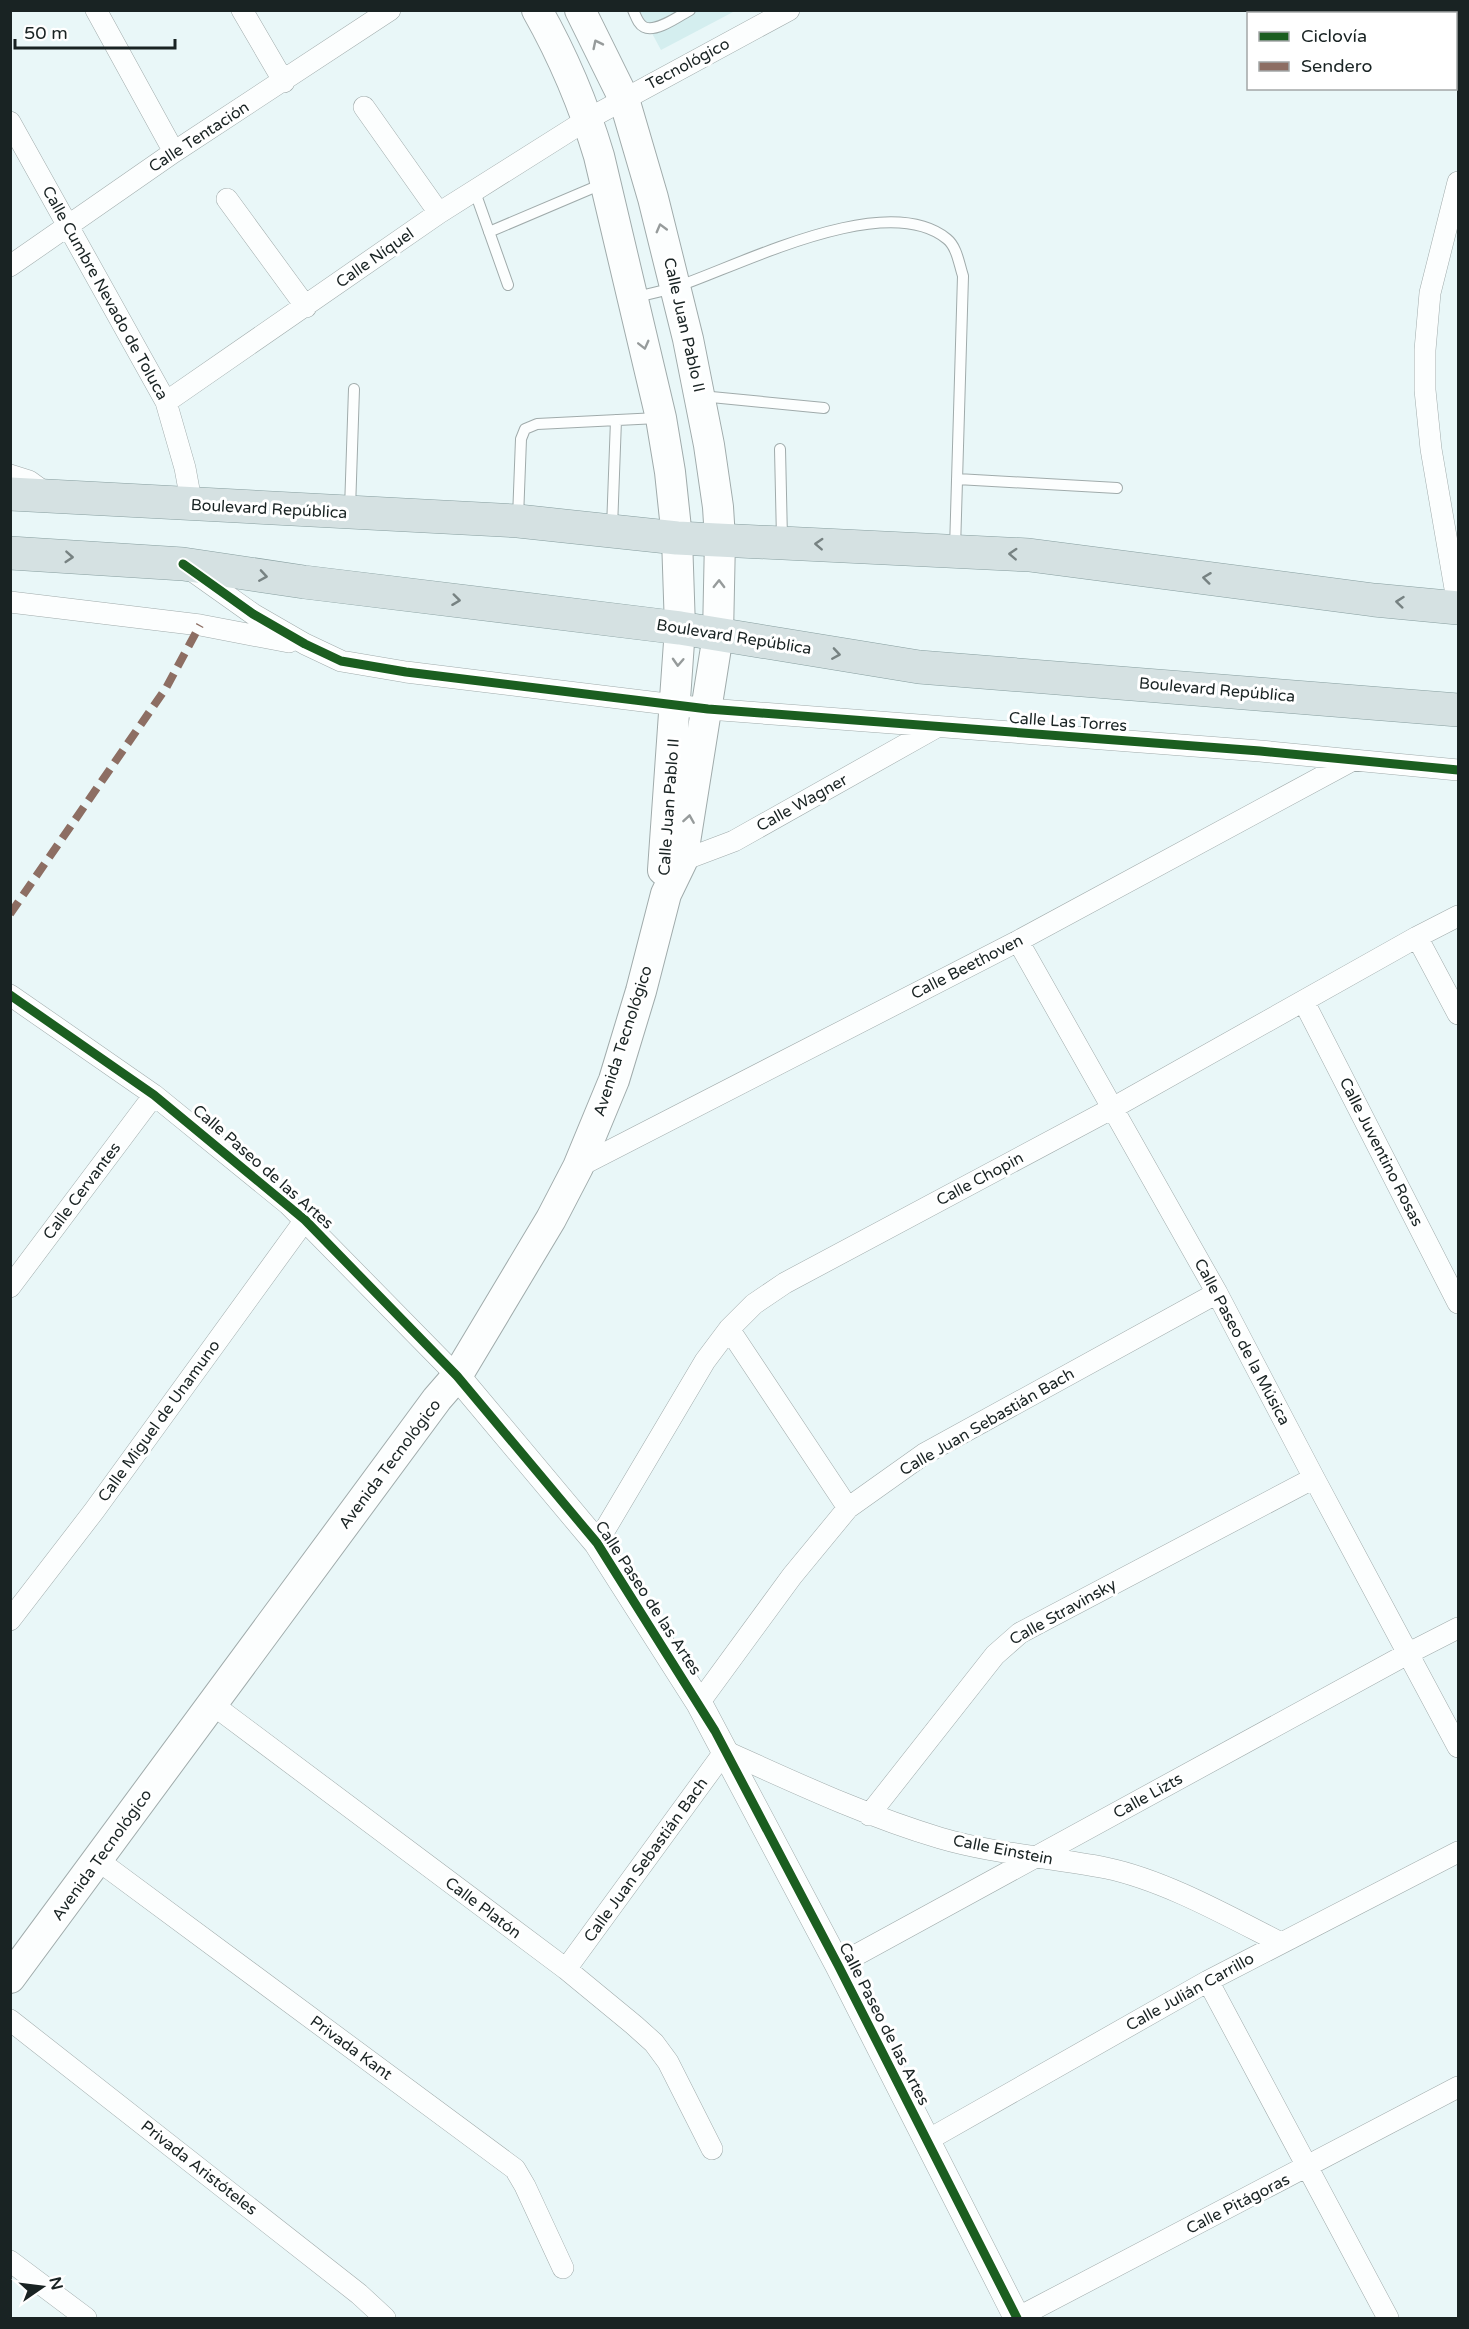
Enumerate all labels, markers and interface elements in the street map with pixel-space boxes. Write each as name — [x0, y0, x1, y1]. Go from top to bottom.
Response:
scale bar — [15, 12, 176, 50]
legend — [1247, 12, 1457, 90]
text: 50 m — [24, 22, 68, 44]
text: Ciclovía — [1301, 25, 1367, 47]
street label: Tecnológico — [643, 34, 733, 94]
one-way arrow — [592, 39, 604, 50]
text: Sendero — [1301, 55, 1372, 77]
street label: Calle Tentación — [145, 97, 253, 177]
street label: Calle Cumbre Nevado de Toluca — [38, 182, 172, 404]
one-way arrow — [655, 223, 668, 233]
street label: Calle Níquel — [332, 224, 418, 292]
street label: Calle Juan Pablo II — [659, 256, 709, 394]
one-way arrow — [637, 339, 650, 349]
street label: Boulevard República — [190, 495, 348, 523]
one-way arrow — [814, 537, 823, 550]
one-way arrow — [1009, 548, 1018, 561]
one-way arrow — [64, 550, 73, 563]
one-way arrow — [258, 569, 267, 581]
one-way arrow — [1202, 572, 1211, 584]
one-way arrow — [713, 580, 725, 589]
one-way arrow — [452, 594, 461, 606]
one-way arrow — [1396, 596, 1405, 609]
street label: Boulevard República — [655, 615, 813, 659]
one-way arrow — [832, 647, 841, 659]
one-way arrow — [672, 658, 685, 667]
street label: Boulevard República — [1138, 673, 1296, 707]
street label: Calle Las Torres — [1008, 708, 1128, 736]
street label: Calle Juan Pablo II — [654, 738, 684, 876]
street label: Calle Wagner — [753, 769, 852, 836]
one-way arrow — [683, 814, 695, 824]
street label: Calle Beethoven — [908, 930, 1026, 1004]
street label: Avenida Tecnológico — [589, 963, 657, 1119]
street label: Calle Juventino Rosas — [1335, 1074, 1427, 1230]
street label: Calle Paseo de las Artes — [188, 1100, 338, 1234]
street label: Calle Cervantes — [39, 1138, 125, 1244]
street label: Calle Chopin — [933, 1148, 1027, 1210]
street label: Calle Paseo de la Música — [1190, 1255, 1294, 1429]
street label: Calle Miguel de Unamuno — [93, 1336, 225, 1506]
street label: Calle Juan Sebastián Bach — [896, 1364, 1078, 1480]
street label: Avenida Tecnológico — [335, 1395, 445, 1533]
street label: Calle Paseo de las Artes — [591, 1517, 705, 1679]
street label: Calle Stravinsky — [1006, 1574, 1120, 1650]
street label: Calle Lizts — [1110, 1769, 1186, 1823]
street label: Calle Juan Sebastián Bach — [580, 1774, 712, 1946]
street label: Avenida Tecnológico — [48, 1785, 156, 1925]
street label: Calle Einstein — [951, 1830, 1055, 1870]
street label: Calle Platón — [441, 1873, 525, 1943]
street label: Calle Paseo de las Artes — [834, 1939, 934, 2109]
street label: Calle Julián Carrillo — [1122, 1948, 1258, 2036]
street label: Privada Kant — [306, 2011, 396, 2085]
street label: Privada Aristóteles — [137, 2116, 261, 2220]
street label: Calle Pitágoras — [1183, 2169, 1293, 2239]
north arrow — [12, 2257, 72, 2317]
text: N — [44, 2275, 67, 2292]

